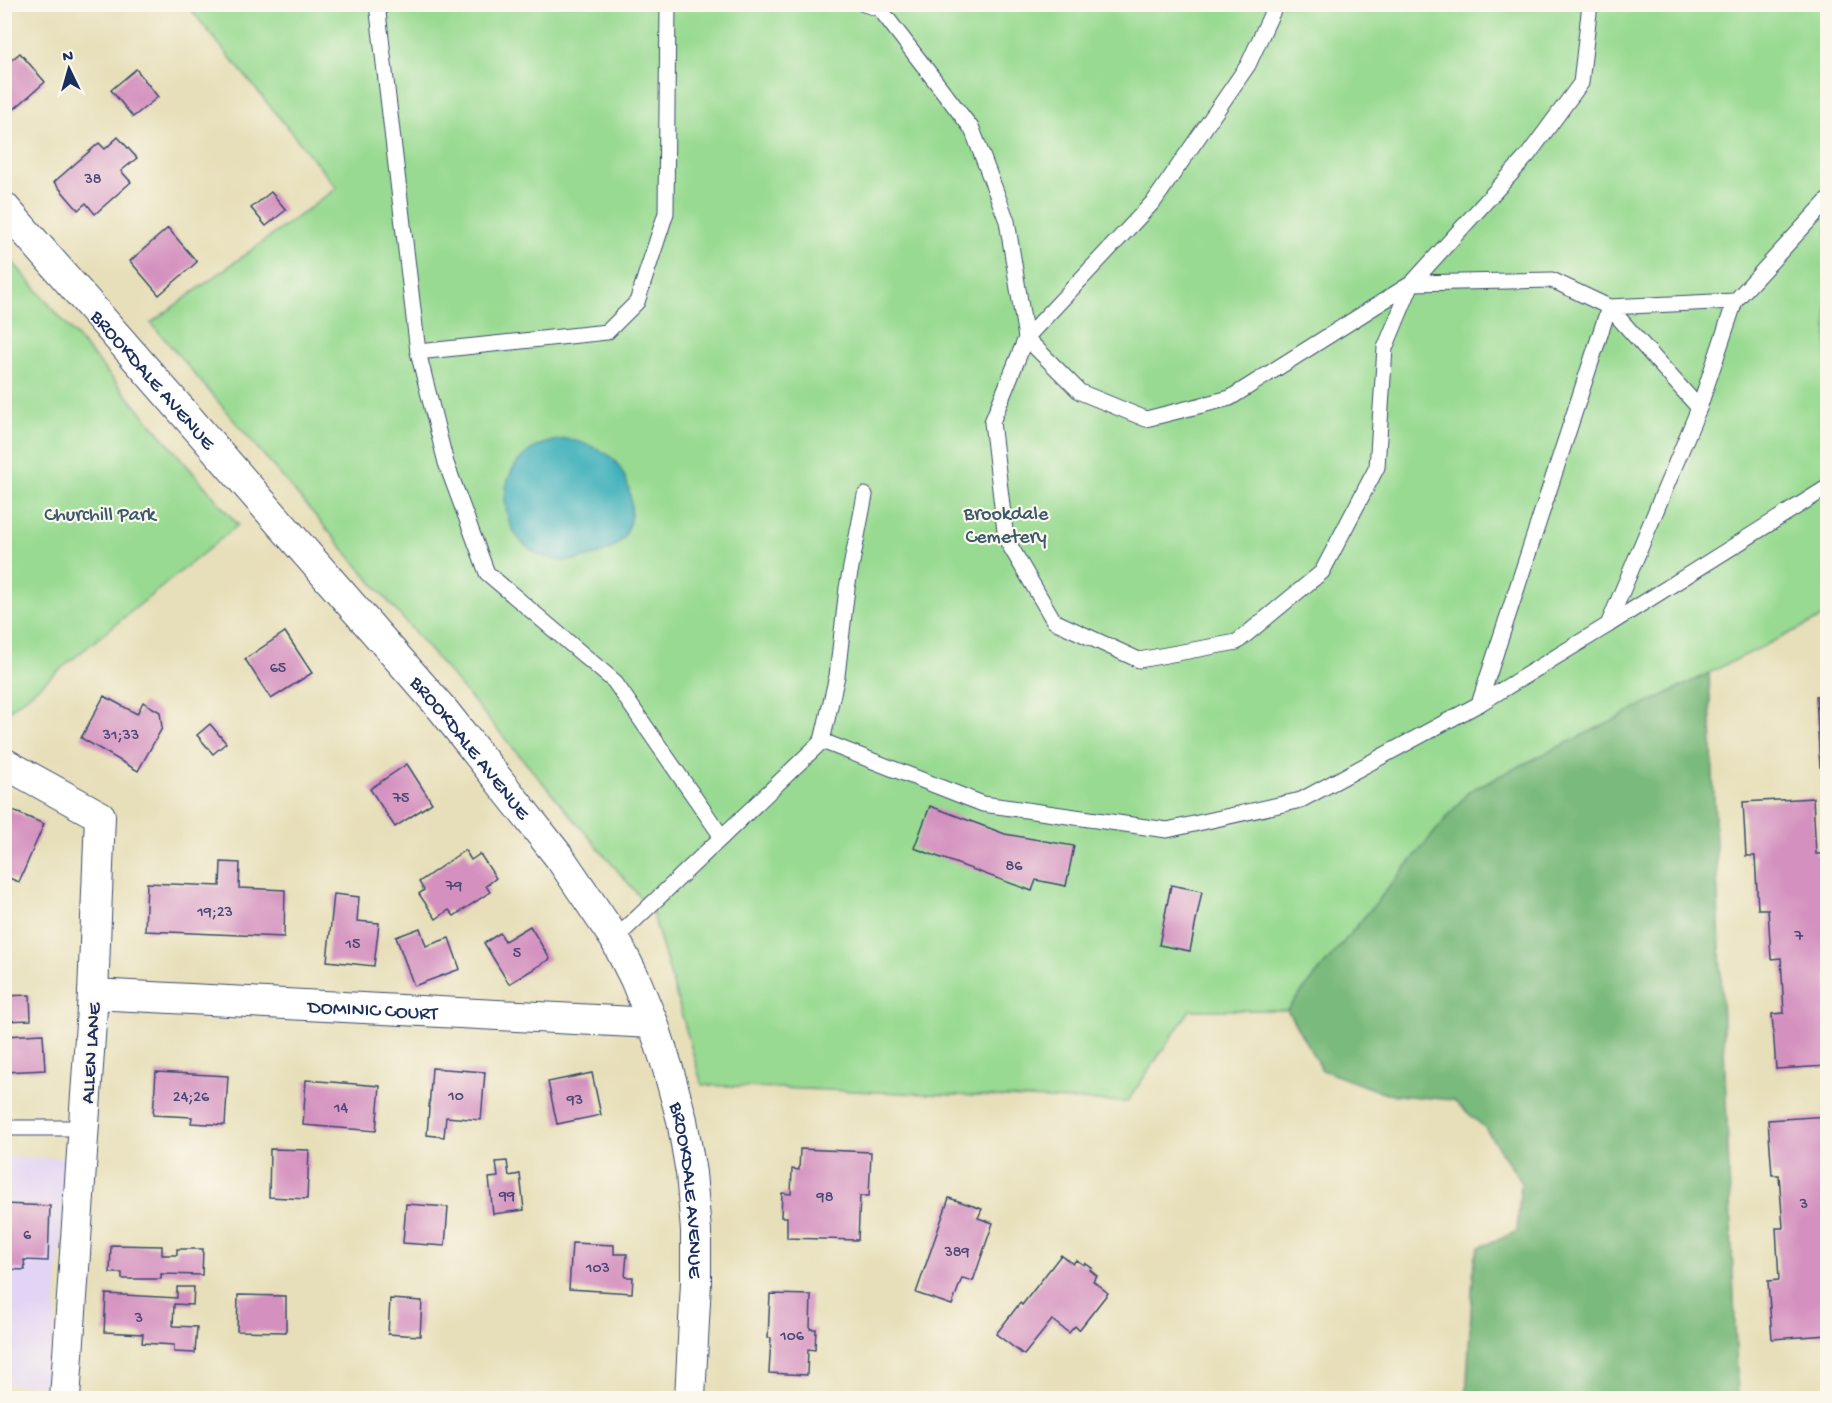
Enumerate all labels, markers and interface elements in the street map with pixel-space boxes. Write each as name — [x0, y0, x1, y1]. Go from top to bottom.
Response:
north arrow — [39, 39, 99, 99]
text: N — [62, 48, 75, 67]
house number: 38 — [83, 171, 102, 190]
street label: BROOKDALE AVENUE — [84, 306, 219, 457]
park label: Brookdale Cemetery — [963, 504, 1049, 550]
park label: Churchill Park — [44, 505, 158, 528]
house number: 65 — [270, 660, 286, 679]
street label: BROOKDALE AVENUE — [403, 672, 534, 827]
house number: 31;33 — [102, 727, 139, 746]
house number: 75 — [392, 790, 409, 809]
house number: 86 — [1006, 858, 1023, 877]
house number: 79 — [445, 878, 462, 897]
house number: 19;23 — [196, 904, 233, 923]
house number: 7 — [1794, 928, 1804, 947]
house number: 15 — [345, 936, 360, 955]
house number: 5 — [513, 945, 521, 964]
street label: DOMINIC COURT — [305, 997, 439, 1027]
street label: ALLEN LANE — [77, 1000, 108, 1105]
house number: 10 — [447, 1088, 464, 1107]
house number: 24;26 — [173, 1089, 210, 1108]
house number: 93 — [566, 1092, 583, 1111]
street label: BROOKDALE AVENUE — [662, 1099, 704, 1280]
house number: 14 — [333, 1100, 348, 1119]
house number: 99 — [498, 1188, 515, 1207]
house number: 98 — [816, 1189, 834, 1208]
house number: 3 — [1799, 1196, 1808, 1215]
house number: 6 — [23, 1227, 32, 1246]
house number: 389 — [943, 1244, 970, 1263]
house number: 103 — [585, 1260, 610, 1279]
house number: 3 — [134, 1310, 143, 1329]
house number: 106 — [779, 1328, 805, 1347]

